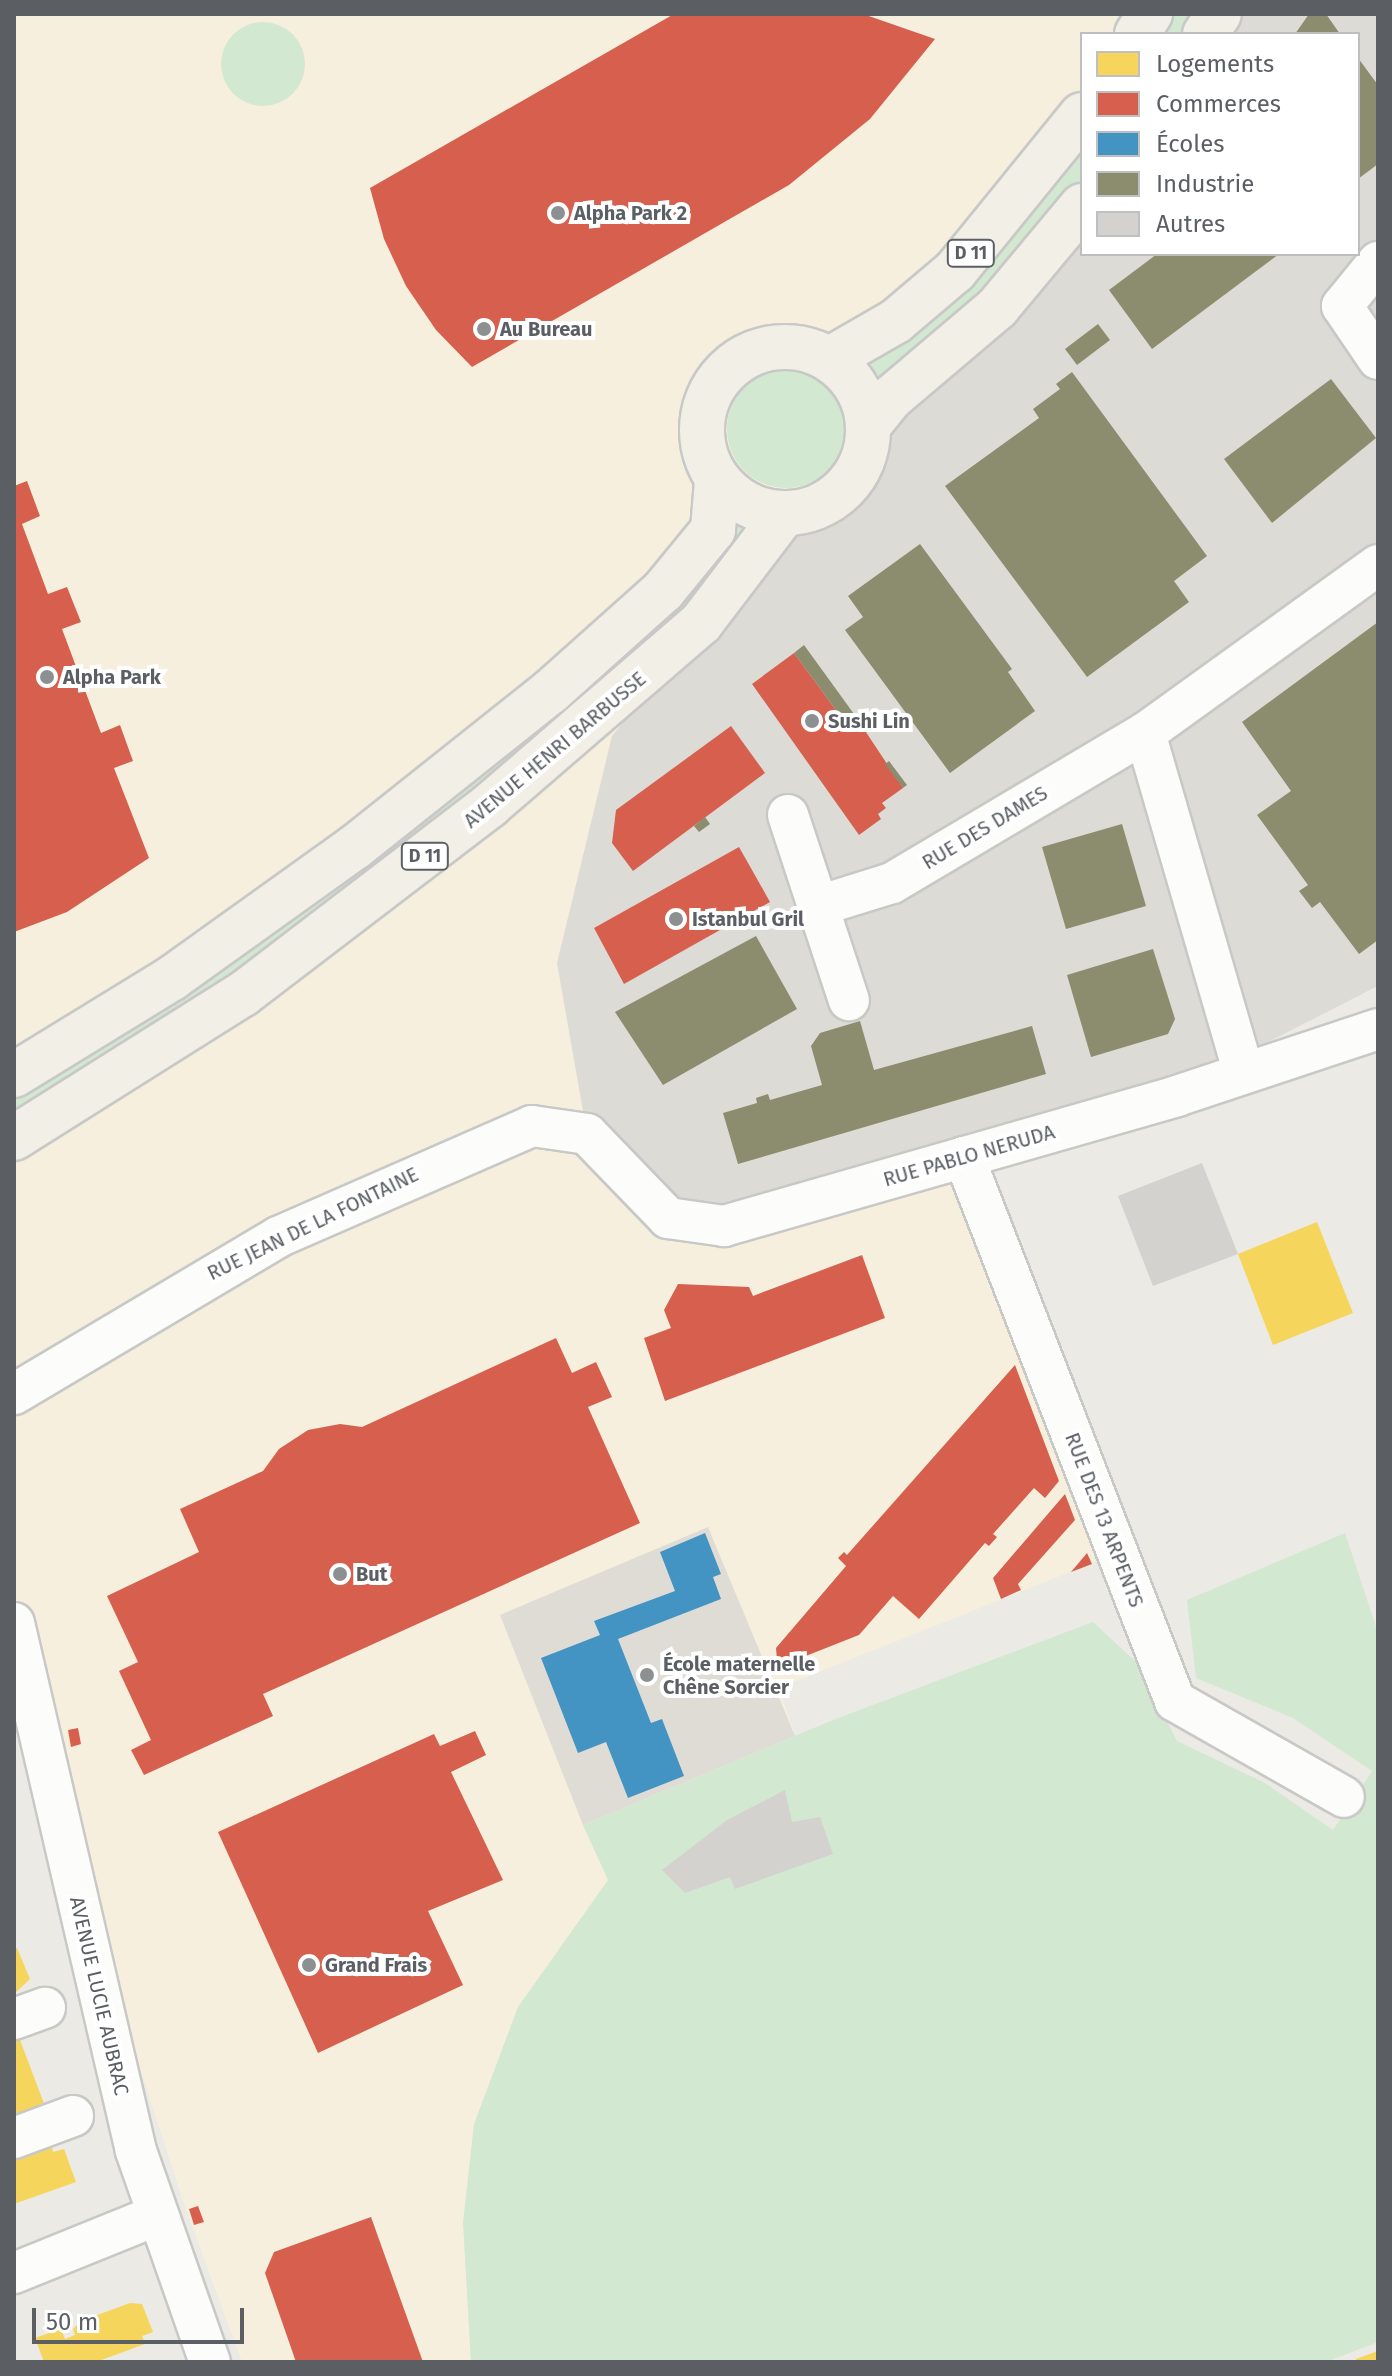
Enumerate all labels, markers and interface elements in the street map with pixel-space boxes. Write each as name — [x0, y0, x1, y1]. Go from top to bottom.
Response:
legend — [1080, 32, 1360, 256]
text: Logements — [1156, 50, 1274, 78]
text: Commerces — [1156, 90, 1281, 118]
text: Écoles — [1156, 130, 1225, 158]
text: Industrie — [1156, 170, 1254, 198]
place label: Alpha Park 2 — [574, 201, 687, 225]
marker: Alpha Park 2 — [549, 204, 567, 222]
text: Autres — [1156, 210, 1225, 238]
road number: D 11 — [945, 239, 997, 267]
place label: Au Bureau — [500, 317, 592, 341]
marker: Au Bureau — [475, 320, 493, 338]
place label: Alpha Park — [63, 665, 161, 689]
street label: AVENUE HENRI BARBUSSE — [459, 667, 651, 833]
marker: Alpha Park — [38, 668, 56, 686]
place label: Sushi Lin — [828, 709, 910, 733]
marker: Sushi Lin — [803, 712, 821, 730]
street label: RUE DES DAMES — [918, 781, 1052, 875]
road number: D 11 — [399, 842, 451, 870]
place label: Istanbul Gril — [692, 907, 804, 931]
marker: Istanbul Gril — [667, 910, 685, 928]
street label: RUE PABLO NERUDA — [881, 1120, 1057, 1192]
street label: RUE JEAN DE LA FONTAINE — [203, 1162, 423, 1286]
street label: RUE DES 13 ARPENTS — [1060, 1429, 1148, 1611]
place label: But — [356, 1562, 387, 1586]
marker: But — [331, 1565, 349, 1583]
place label: École maternelle Chêne Sorcier — [663, 1652, 815, 1699]
marker: École maternelle Chêne Sorcier — [638, 1666, 656, 1684]
street label: AVENUE LUCIE AUBRAC — [64, 1894, 134, 2098]
place label: Grand Frais — [325, 1953, 427, 1977]
marker: Grand Frais — [300, 1956, 318, 1974]
scale bar — [36, 2292, 248, 2342]
text: 50 m — [46, 2308, 98, 2336]

